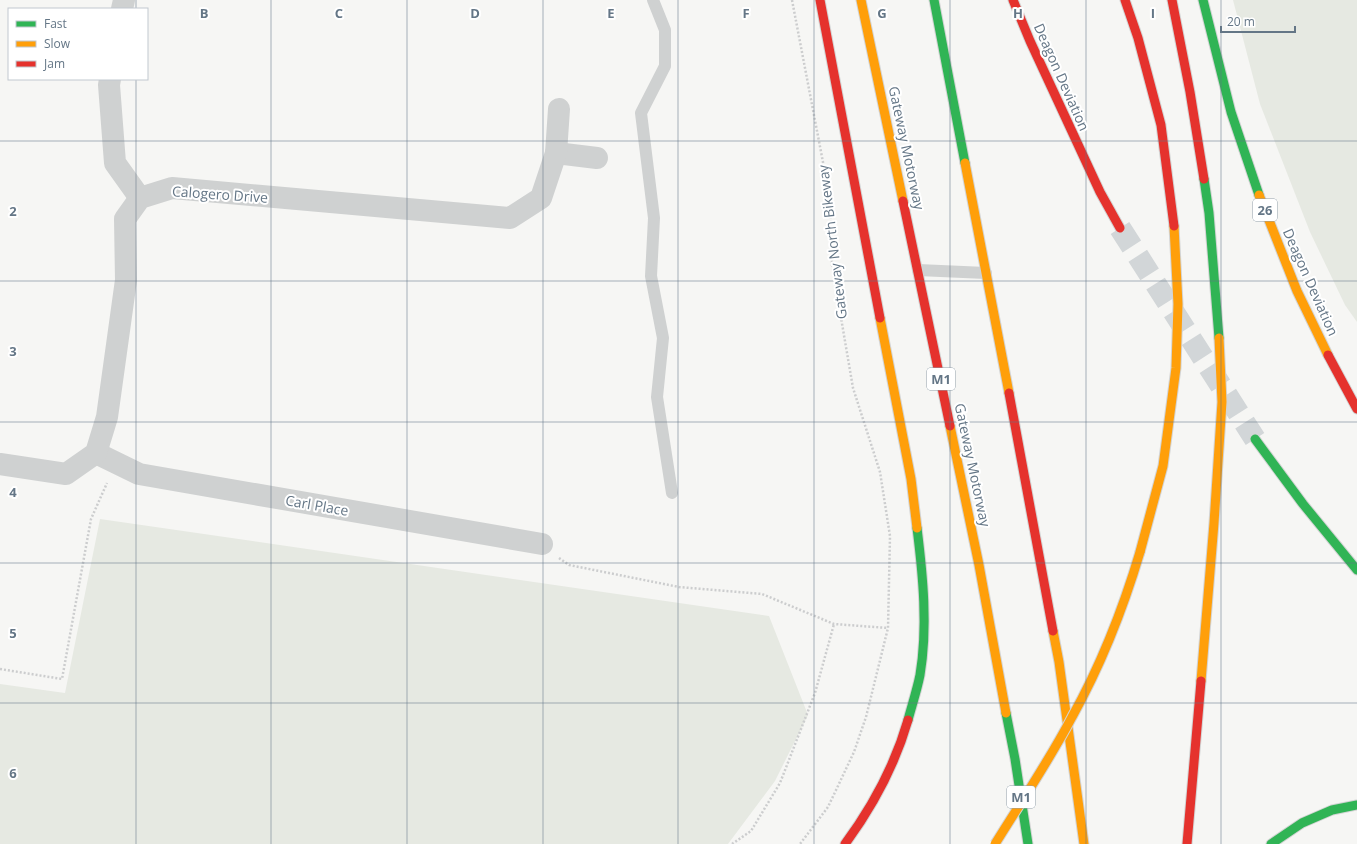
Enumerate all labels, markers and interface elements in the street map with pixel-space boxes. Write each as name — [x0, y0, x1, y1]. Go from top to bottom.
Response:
text: B — [200, 4, 209, 22]
text: C — [335, 4, 343, 22]
text: D — [470, 4, 480, 22]
text: E — [607, 4, 615, 22]
text: F — [742, 4, 750, 22]
text: G — [877, 4, 887, 22]
text: H — [1013, 4, 1023, 22]
text: I — [1151, 4, 1155, 22]
legend — [8, 8, 148, 80]
scale bar — [1221, 8, 1295, 34]
text: 20 m — [1227, 13, 1255, 30]
text: Fast — [44, 15, 67, 32]
street label: Deagon Deviation — [1030, 20, 1094, 134]
text: Slow — [44, 35, 71, 52]
text: Jam — [43, 55, 65, 72]
street label: Gateway Motorway — [885, 84, 930, 212]
street label: Gateway North Bikeway — [813, 163, 851, 320]
street label: Calogero Drive — [171, 181, 269, 207]
road number: 26 — [1253, 199, 1277, 221]
text: 2 — [9, 202, 17, 220]
street label: Deagon Deviation — [1279, 225, 1343, 339]
text: 3 — [9, 342, 17, 360]
road number: M1 — [927, 368, 955, 390]
street label: Gateway Motorway — [951, 401, 996, 529]
text: 4 — [9, 483, 17, 501]
street label: Carl Place — [284, 490, 350, 520]
text: 5 — [9, 624, 17, 642]
text: 6 — [9, 764, 17, 782]
road number: M1 — [1007, 786, 1035, 808]

